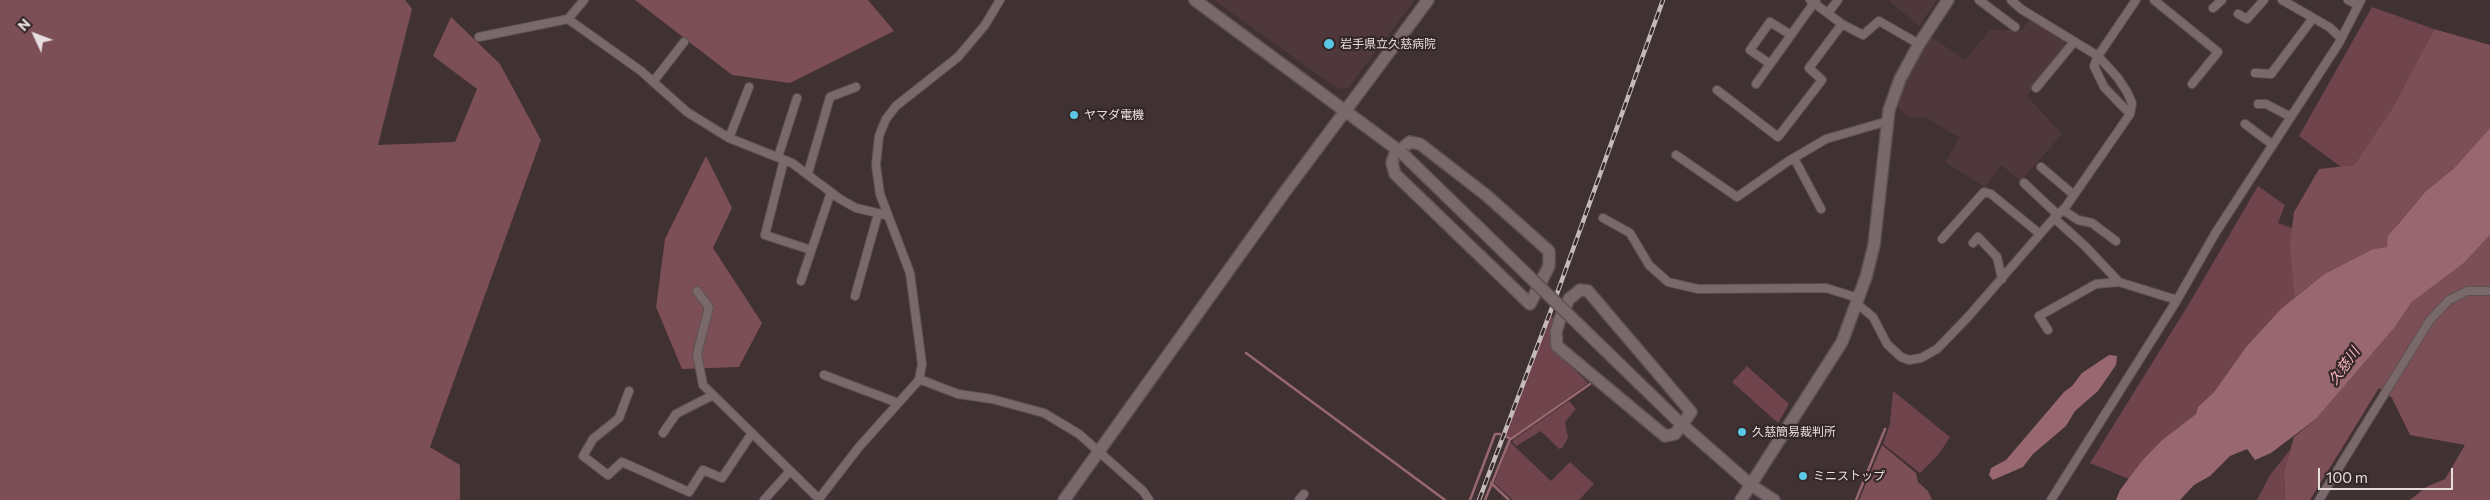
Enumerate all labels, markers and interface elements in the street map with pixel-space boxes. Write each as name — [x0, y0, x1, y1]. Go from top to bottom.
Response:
north arrow — [10, 10, 60, 60]
text: N — [14, 15, 33, 34]
marker: 岩手県立久慈病院 — [1322, 37, 1336, 51]
place label: 岩手県立久慈病院 — [1340, 37, 1436, 51]
place label: ヤマダ電機 — [1084, 108, 1144, 122]
marker: ヤマダ電機 — [1068, 109, 1080, 121]
water label: 久慈川 — [2325, 344, 2363, 388]
place label: 久慈簡易裁判所 — [1752, 425, 1836, 439]
marker: 久慈簡易裁判所 — [1736, 426, 1748, 438]
scale bar — [2320, 458, 2455, 490]
text: 100 m — [2326, 468, 2368, 486]
place label: ミニストップ — [1813, 469, 1885, 483]
marker: ミニストップ — [1797, 470, 1809, 482]

